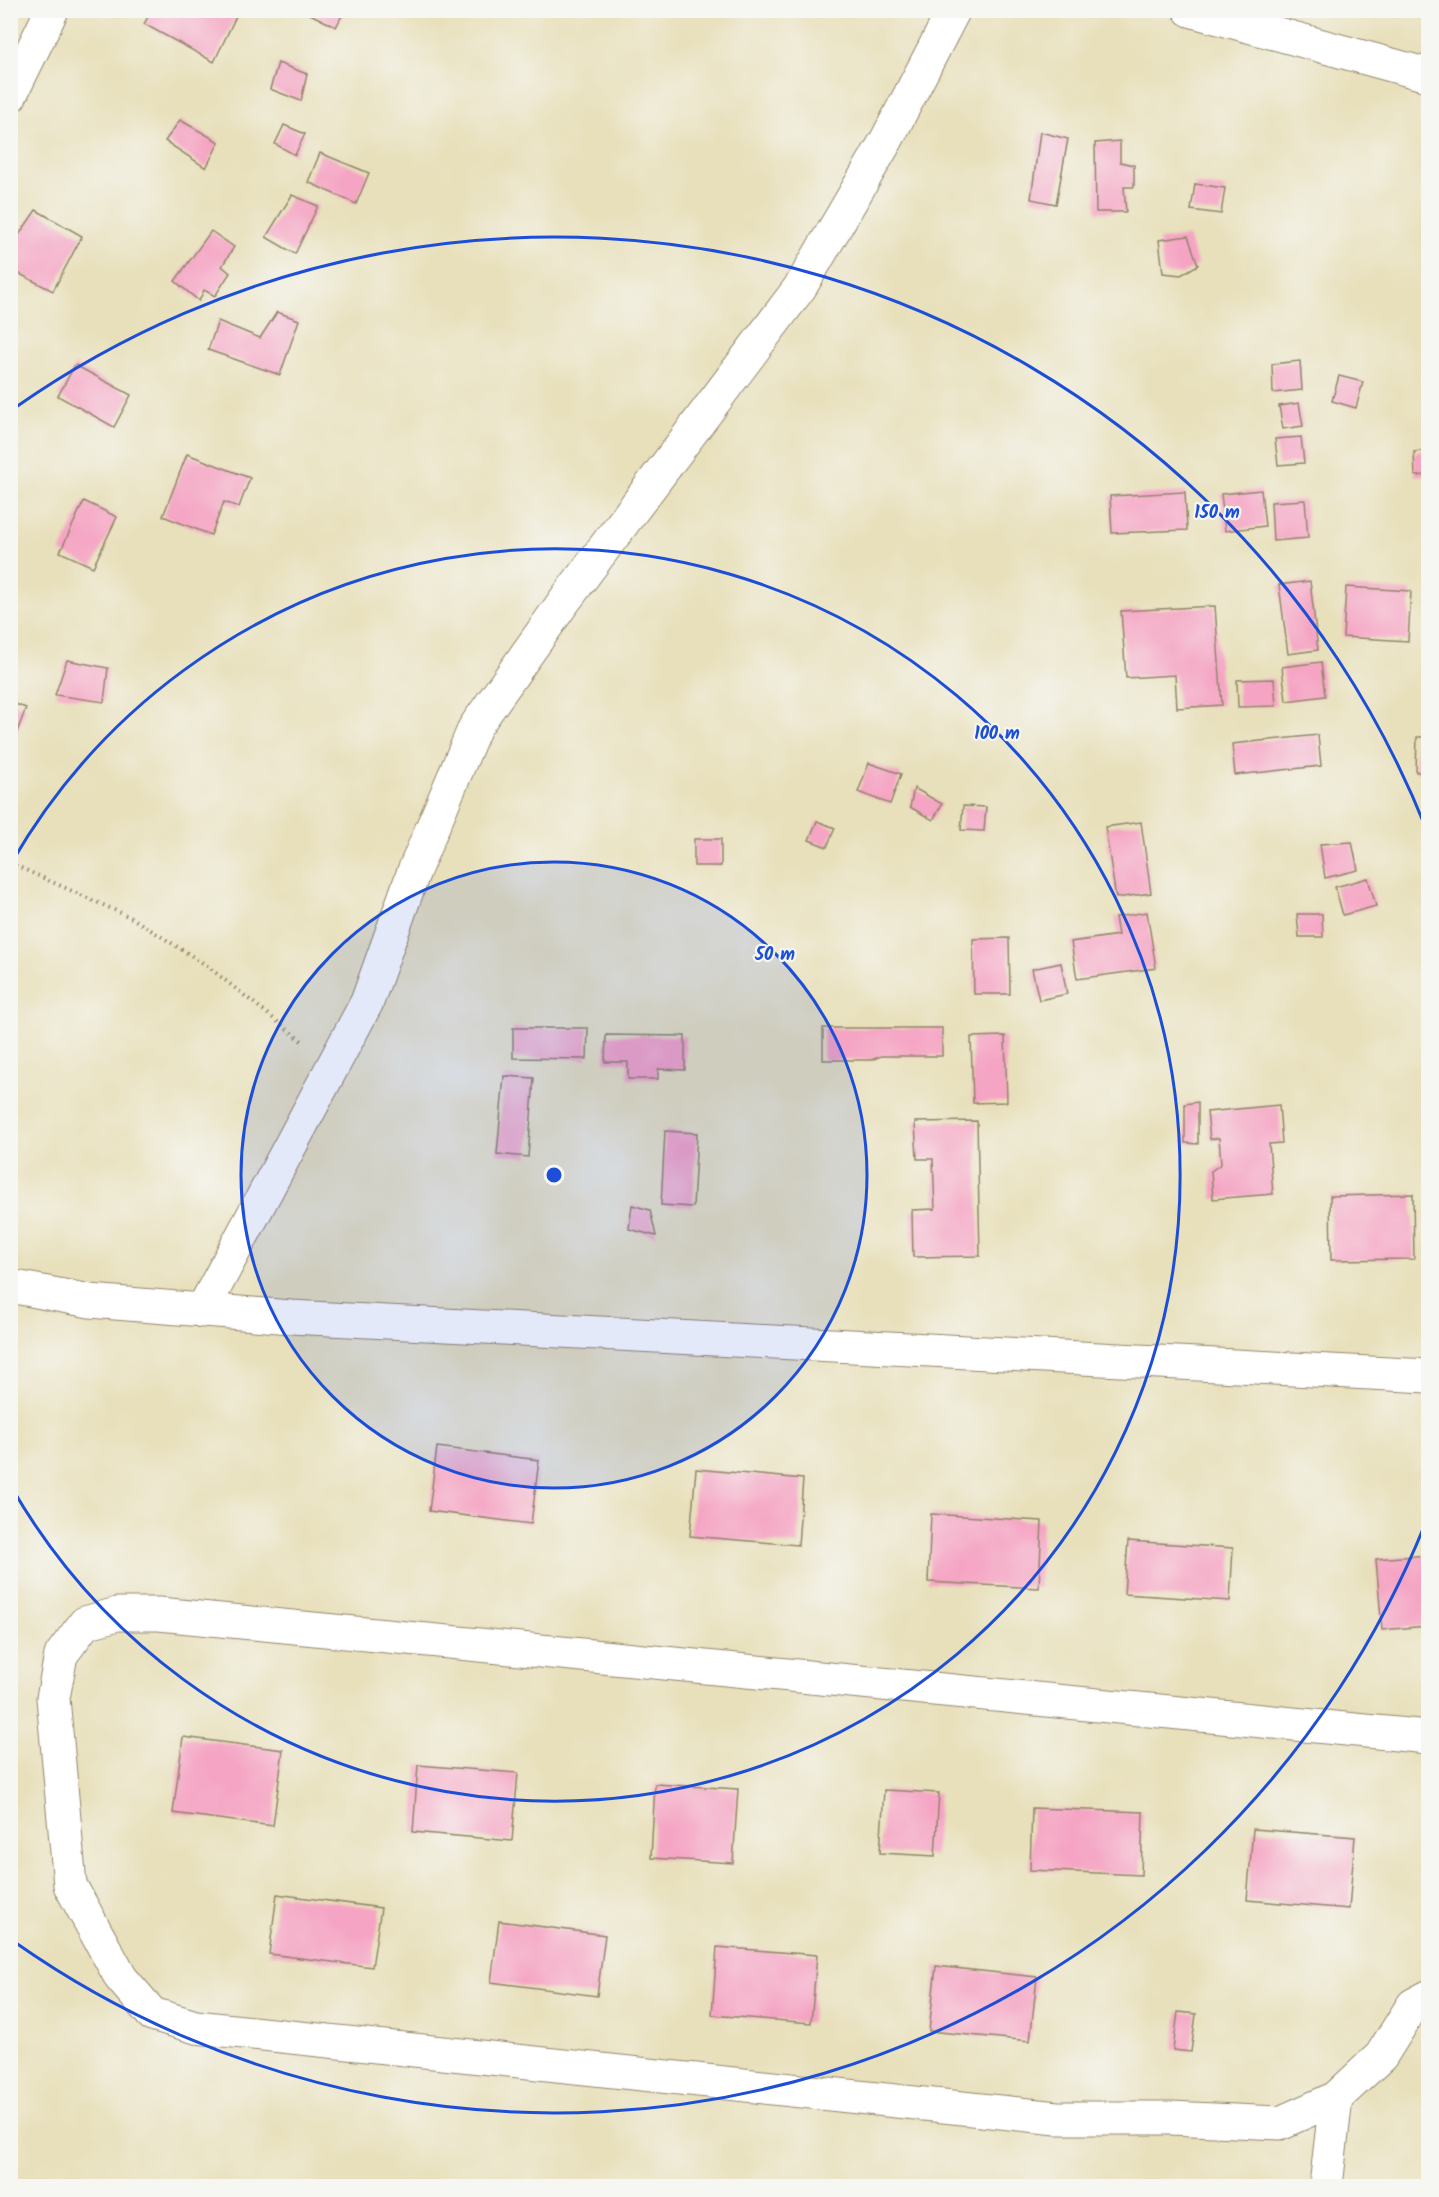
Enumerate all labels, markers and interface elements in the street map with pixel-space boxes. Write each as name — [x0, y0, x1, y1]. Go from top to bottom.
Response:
text: 150 m — [1194, 499, 1240, 528]
text: 100 m — [974, 720, 1020, 749]
text: 50 m — [754, 941, 795, 970]
centre of rings — [544, 1165, 564, 1185]

